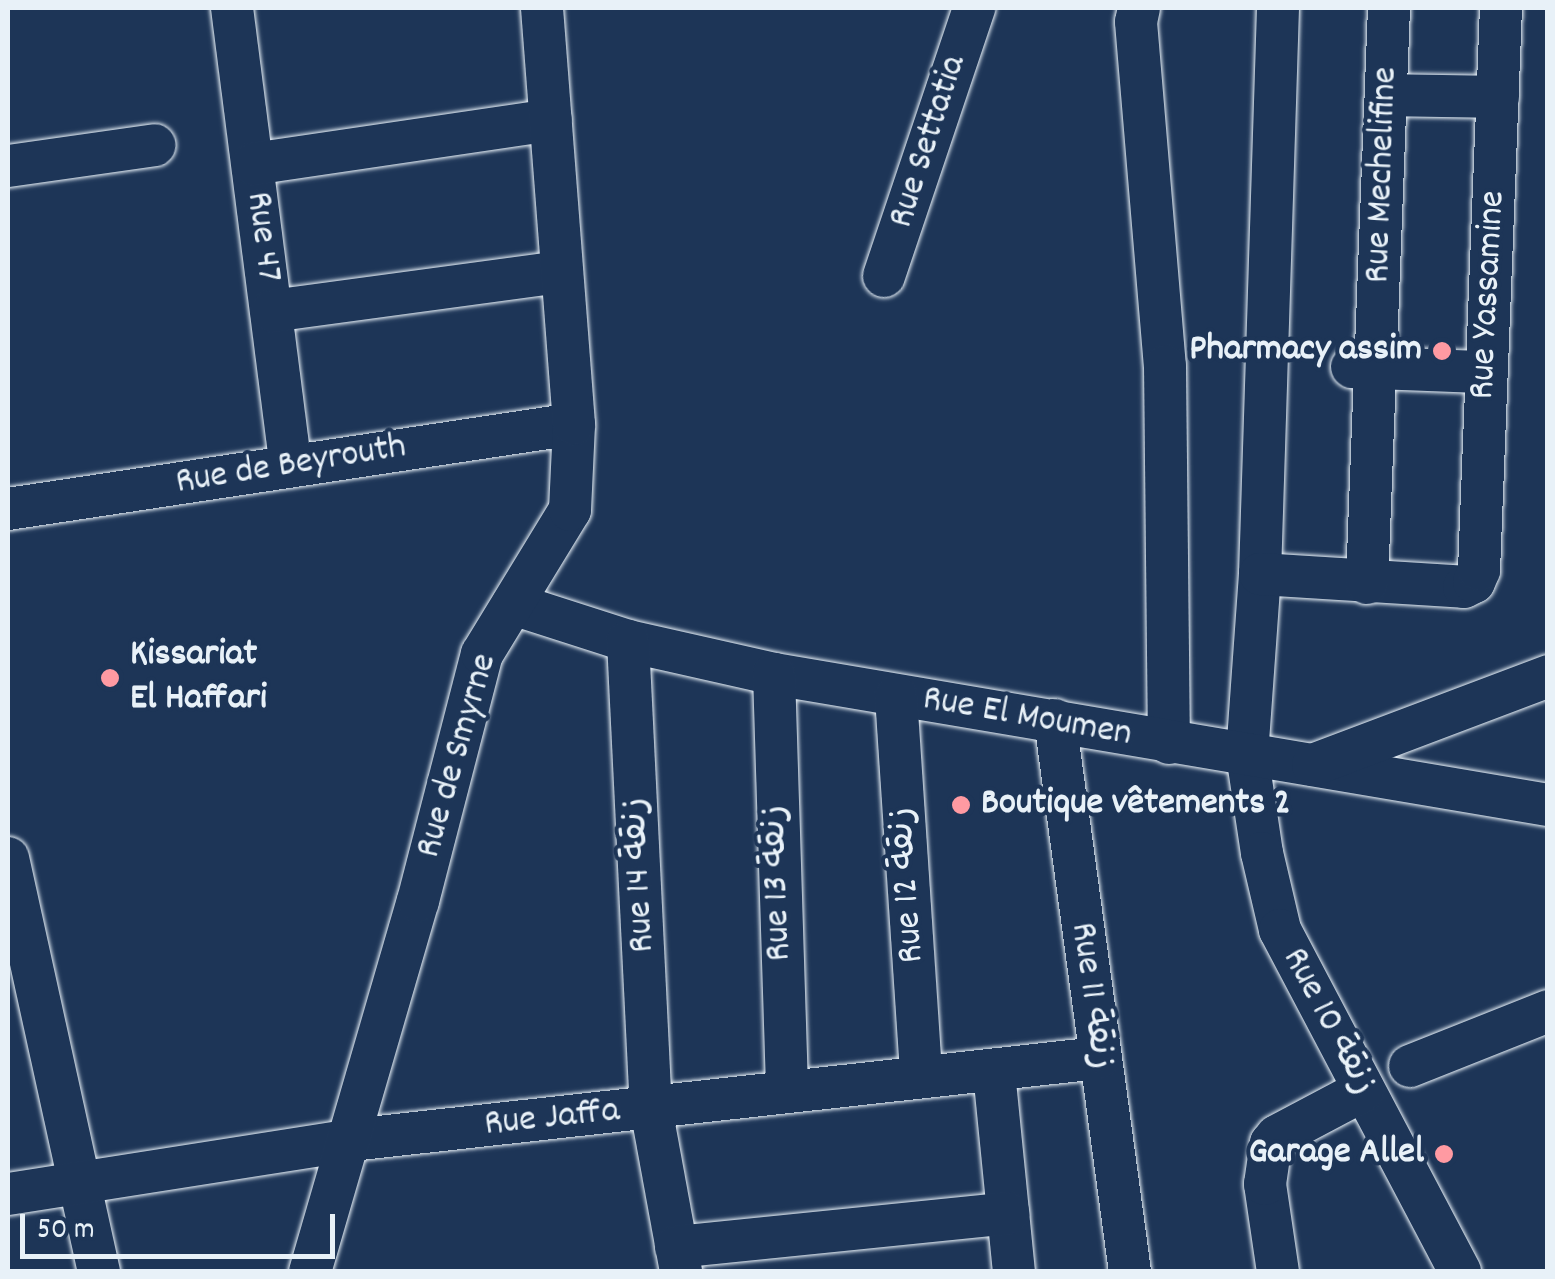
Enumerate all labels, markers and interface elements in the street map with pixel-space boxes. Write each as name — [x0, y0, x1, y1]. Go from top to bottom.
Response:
street label: Rue Settatia — [880, 50, 978, 234]
street label: Rue Mechelifine — [1356, 66, 1410, 284]
street label: Rue 47 — [234, 189, 290, 285]
street label: Rue Yassamine — [1461, 189, 1517, 401]
place label: Pharmacy assim — [1189, 328, 1422, 374]
marker: Pharmacy assim — [1431, 340, 1453, 362]
street label: Rue de Beyrouth — [173, 425, 409, 507]
place label: Kissariat El Haffari — [130, 633, 267, 722]
street label: Rue de Smyrne — [407, 649, 509, 863]
marker: Kissariat El Haffari — [99, 667, 121, 689]
street label: Rue El Moumen — [919, 677, 1135, 759]
place label: Boutique vêtements 2 — [981, 782, 1291, 828]
marker: Boutique vêtements 2 — [950, 794, 972, 816]
street label: Rue 14 زنقة — [613, 796, 667, 954]
street label: Rue 13 زنقة — [752, 804, 804, 962]
street label: Rue 12 زنقة — [880, 805, 936, 965]
street label: Rue 11 زنقة — [1058, 920, 1124, 1072]
street label: Rue 10 زنقة — [1270, 941, 1386, 1103]
street label: Rue Jaffa — [482, 1089, 622, 1149]
place label: Garage Allel — [1248, 1131, 1424, 1177]
marker: Garage Allel — [1433, 1143, 1455, 1165]
scale bar — [25, 1194, 340, 1256]
text: 50 m — [37, 1210, 95, 1253]

